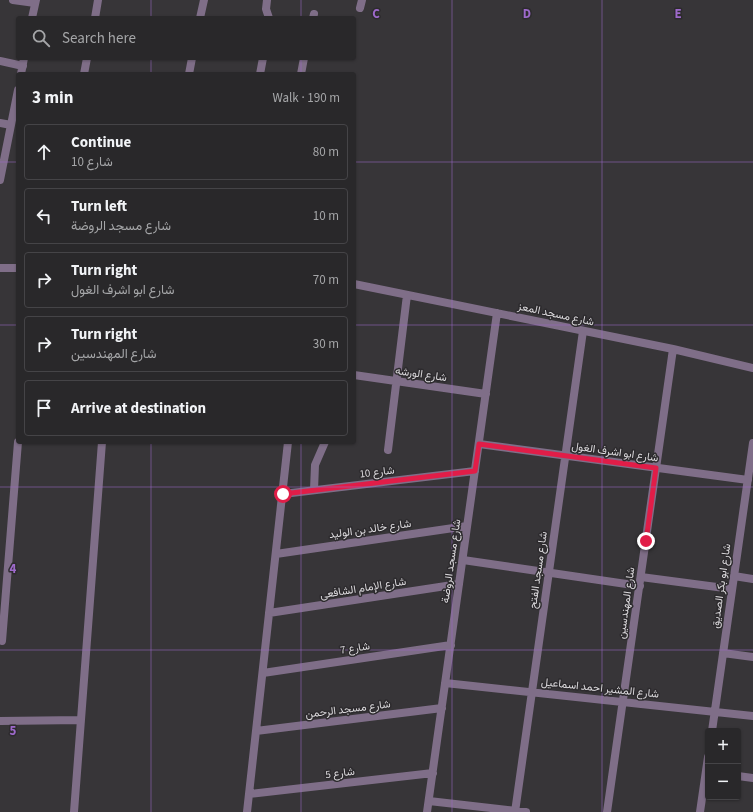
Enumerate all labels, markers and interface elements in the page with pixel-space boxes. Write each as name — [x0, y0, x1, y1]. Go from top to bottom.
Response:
text: C — [372, 5, 380, 23]
text: D — [523, 5, 531, 23]
text: E — [674, 5, 682, 23]
search box — [16, 16, 356, 60]
icon: search — [30, 27, 52, 49]
text: Search here — [62, 28, 136, 49]
text: 3 min — [32, 86, 73, 110]
text: Walk · 190 m — [272, 89, 340, 107]
text: Continue — [71, 132, 131, 153]
icon: ahead — [33, 141, 55, 163]
text: 80 m — [313, 143, 339, 161]
text: شارع 10 — [71, 153, 113, 171]
text: Turn left — [71, 196, 127, 217]
icon: left — [33, 205, 55, 227]
text: 10 m — [313, 207, 339, 225]
text: شارع مسجد الروضة — [71, 217, 171, 235]
text: Turn right — [71, 260, 137, 281]
icon: right — [33, 269, 55, 291]
text: 70 m — [313, 271, 339, 289]
text: شارع ابو اشرف الغول — [71, 281, 175, 299]
street label: شارع مسجد المعز — [516, 298, 596, 329]
text: Turn right — [71, 324, 137, 345]
icon: right — [33, 333, 55, 355]
text: 30 m — [313, 335, 339, 353]
text: شارع المهندسين — [71, 345, 157, 363]
street label: شارع الورشه — [394, 363, 448, 385]
icon: arrive — [33, 397, 55, 419]
text: Arrive at destination — [71, 398, 206, 419]
street label: شارع ابو اشرف الغول — [571, 438, 660, 466]
street label: شارع 10 — [359, 462, 396, 482]
route start — [274, 485, 292, 503]
street label: شارع خالد بن الوليد — [328, 516, 412, 542]
street label: شارع مسجد الروضة — [438, 518, 464, 604]
street label: شارع مسجد الفتح — [525, 530, 551, 610]
route end — [637, 532, 655, 550]
street label: شارع ابو بكر الصديق — [708, 542, 734, 629]
text: 4 — [10, 560, 17, 578]
street label: شارع المهندسين — [614, 566, 639, 640]
street label: شارع الإمام الشافعى — [319, 574, 407, 602]
street label: شارع 7 — [339, 638, 371, 658]
street label: شارع المشير احمد اسماعيل — [540, 674, 660, 702]
street label: شارع مسجد الرحمن — [305, 696, 392, 722]
text: 5 — [10, 722, 17, 740]
map controls — [705, 728, 741, 800]
button: + — [705, 728, 741, 764]
street label: شارع 5 — [324, 764, 356, 782]
button: − — [705, 764, 741, 800]

